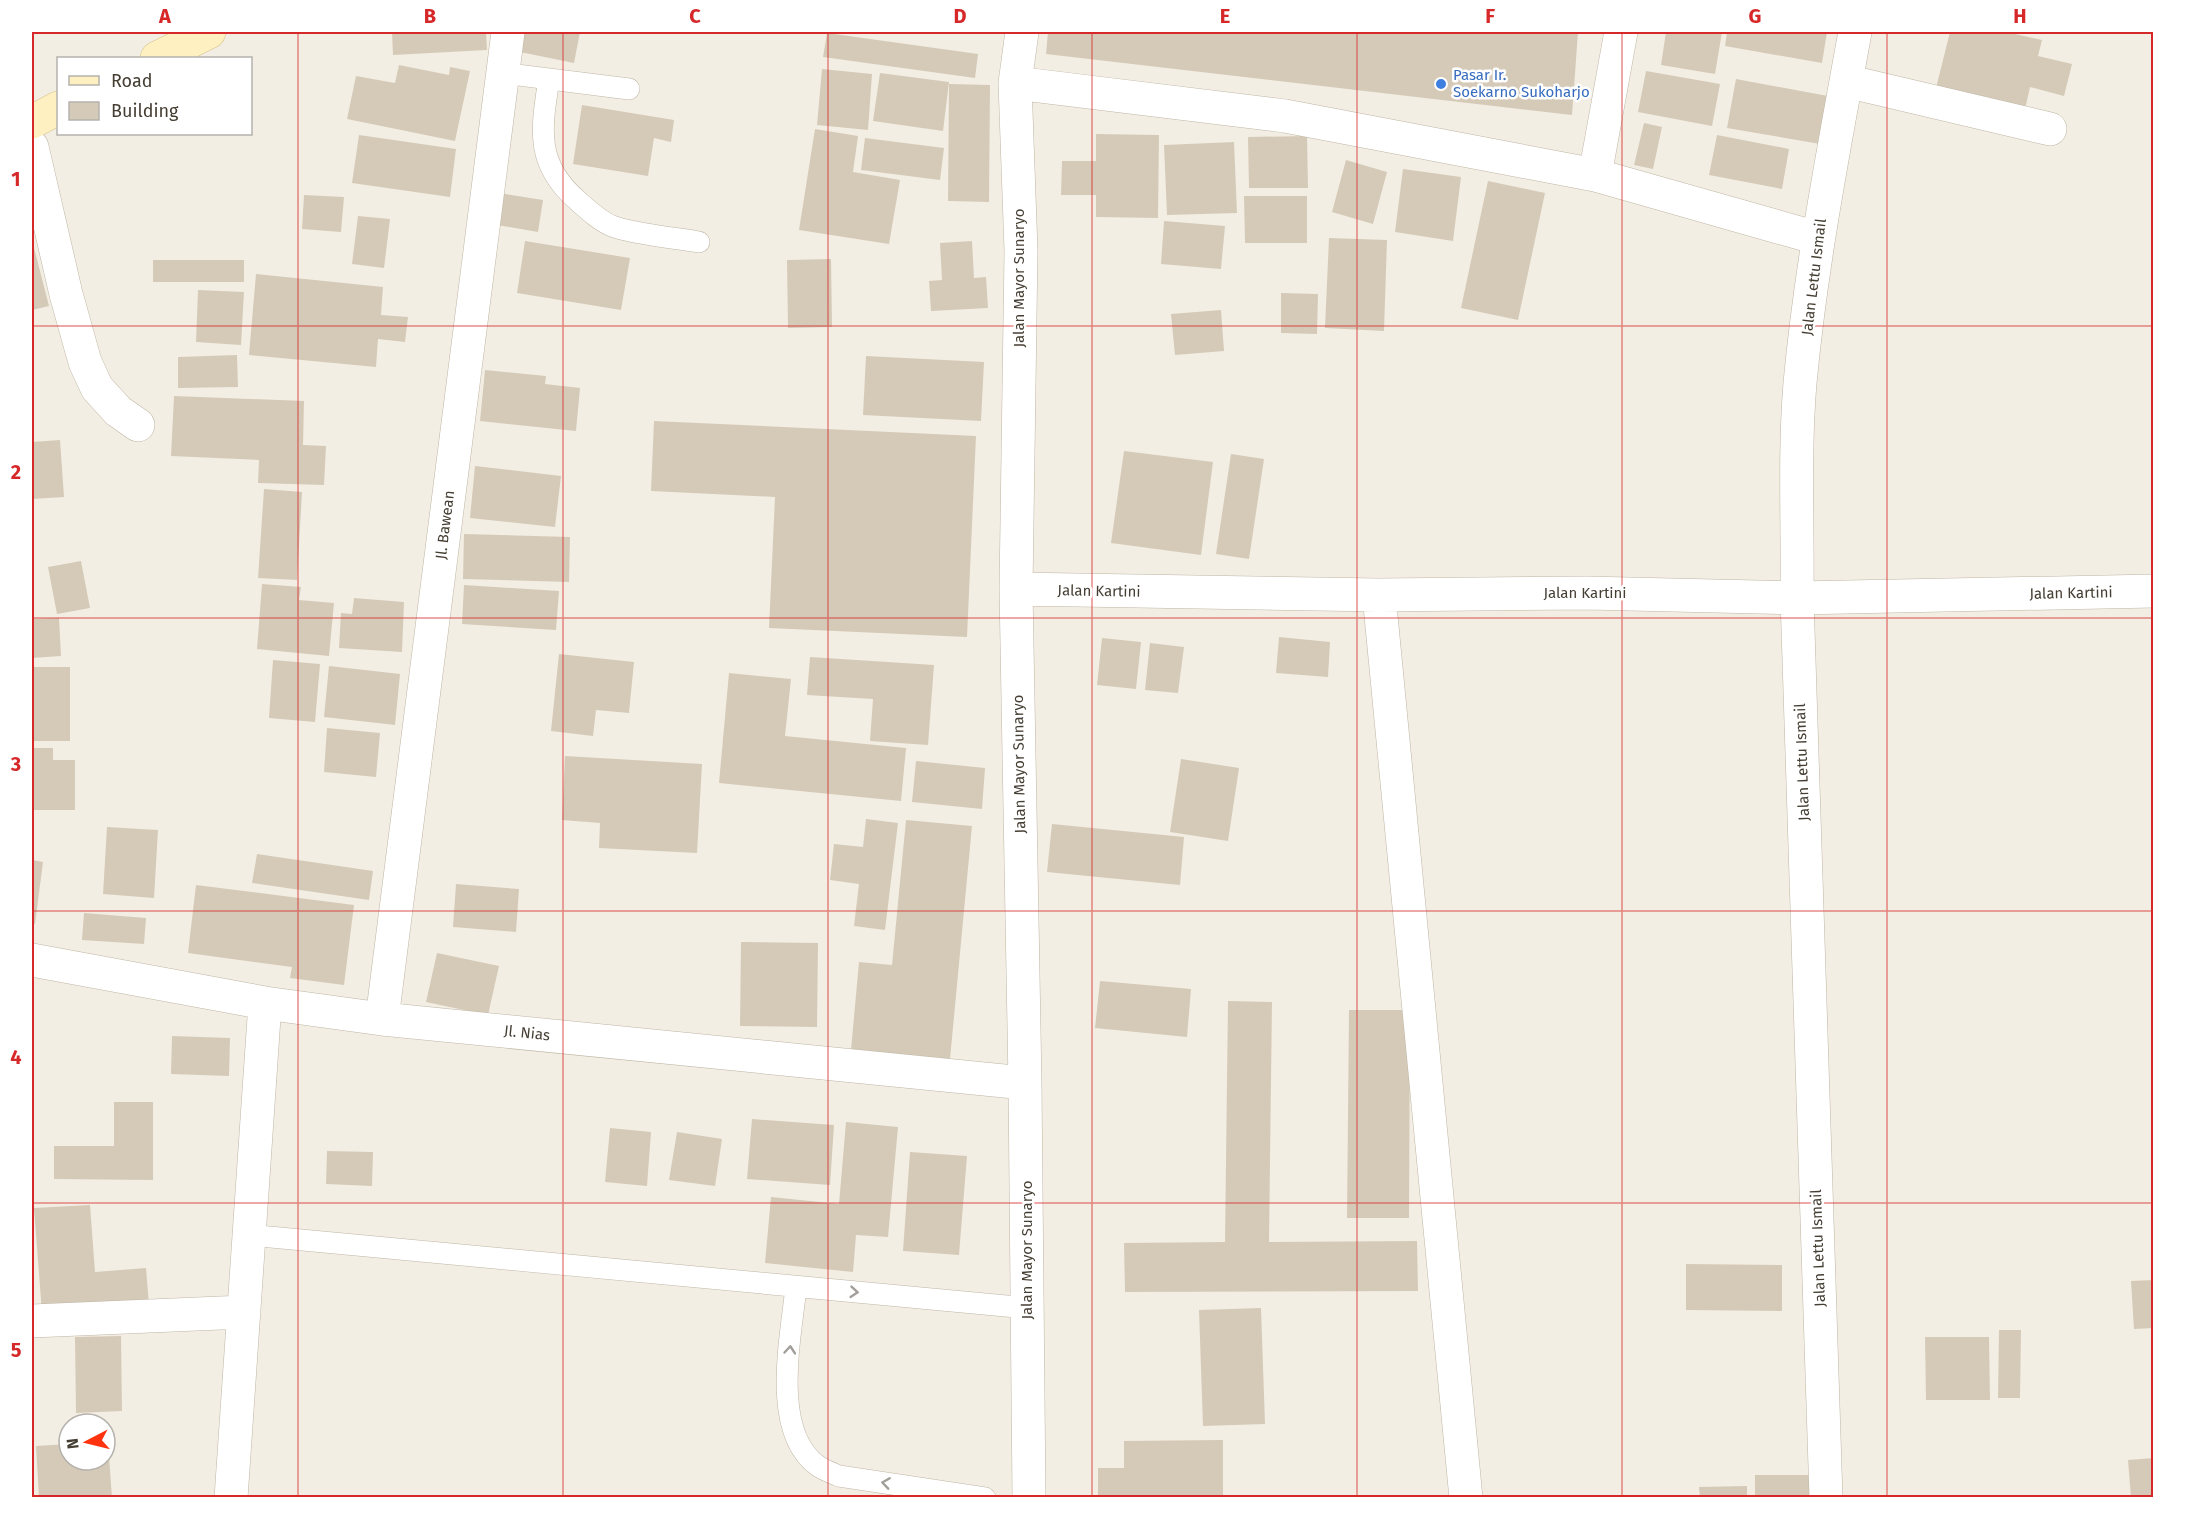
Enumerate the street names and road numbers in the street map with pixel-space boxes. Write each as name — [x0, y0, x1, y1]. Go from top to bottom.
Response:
street label: Jalan Mayor Sunaryo — [1010, 208, 1028, 348]
street label: Jalan Lettu Ismail — [1798, 217, 1830, 337]
street label: Jl. Bawean — [432, 489, 458, 561]
street label: Jalan Kartini — [1057, 581, 1141, 601]
street label: Jalan Kartini — [2029, 583, 2113, 603]
street label: Jalan Kartini — [1543, 584, 1627, 602]
street label: Jalan Mayor Sunaryo — [1009, 694, 1029, 834]
street label: Jalan Lettu Ismail — [1791, 702, 1813, 821]
street label: Jl. Nias — [503, 1022, 551, 1044]
street label: Jalan Mayor Sunaryo — [1018, 1180, 1036, 1320]
street label: Jalan Lettu Ismail — [1807, 1188, 1829, 1307]

